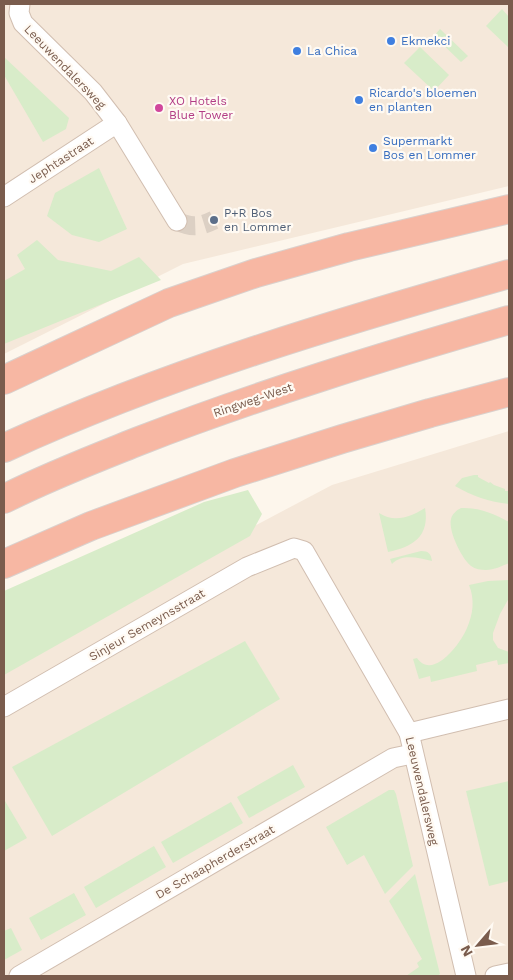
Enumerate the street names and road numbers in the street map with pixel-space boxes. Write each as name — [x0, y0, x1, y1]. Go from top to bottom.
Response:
street label: Leeuwendalersweg — [21, 22, 109, 112]
street label: Jephtastraat — [26, 134, 96, 186]
street label: Ringweg-West — [211, 380, 295, 420]
street label: Sinjeur Semeynsstraat — [87, 586, 207, 664]
street label: Leeuwendalersweg — [403, 735, 441, 847]
street label: De Schaapherderstraat — [153, 822, 277, 902]

